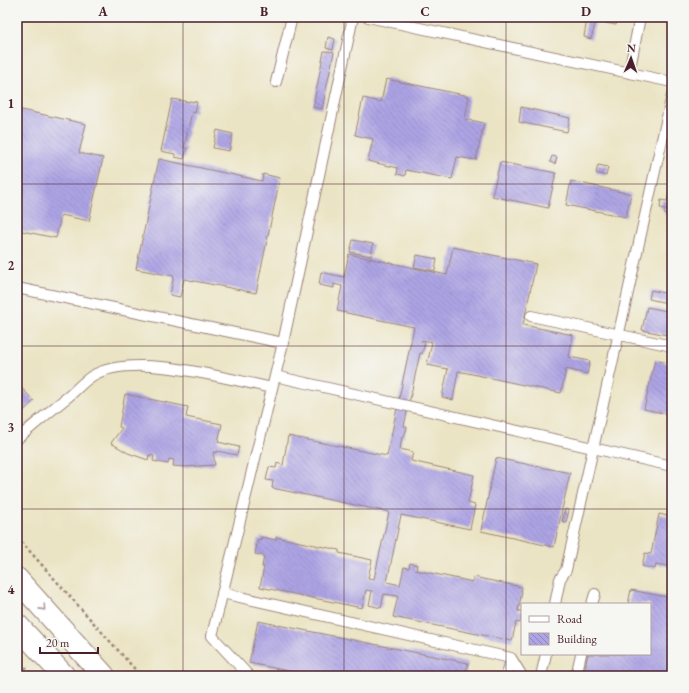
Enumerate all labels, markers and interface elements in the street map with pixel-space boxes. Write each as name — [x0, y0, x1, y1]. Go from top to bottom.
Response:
text: A — [97, 3, 108, 20]
text: B — [260, 3, 268, 20]
text: C — [420, 3, 430, 20]
text: D — [581, 3, 591, 20]
north arrow — [611, 38, 651, 78]
text: N — [627, 41, 636, 55]
text: 1 — [8, 95, 15, 112]
text: 2 — [8, 257, 15, 274]
text: 3 — [8, 419, 15, 436]
text: 4 — [8, 581, 15, 598]
one-way arrow — [38, 603, 45, 610]
legend — [521, 603, 651, 655]
text: Road — [557, 611, 583, 627]
scale bar — [40, 629, 98, 655]
text: Building — [557, 631, 598, 647]
text: 20 m — [46, 635, 70, 651]

